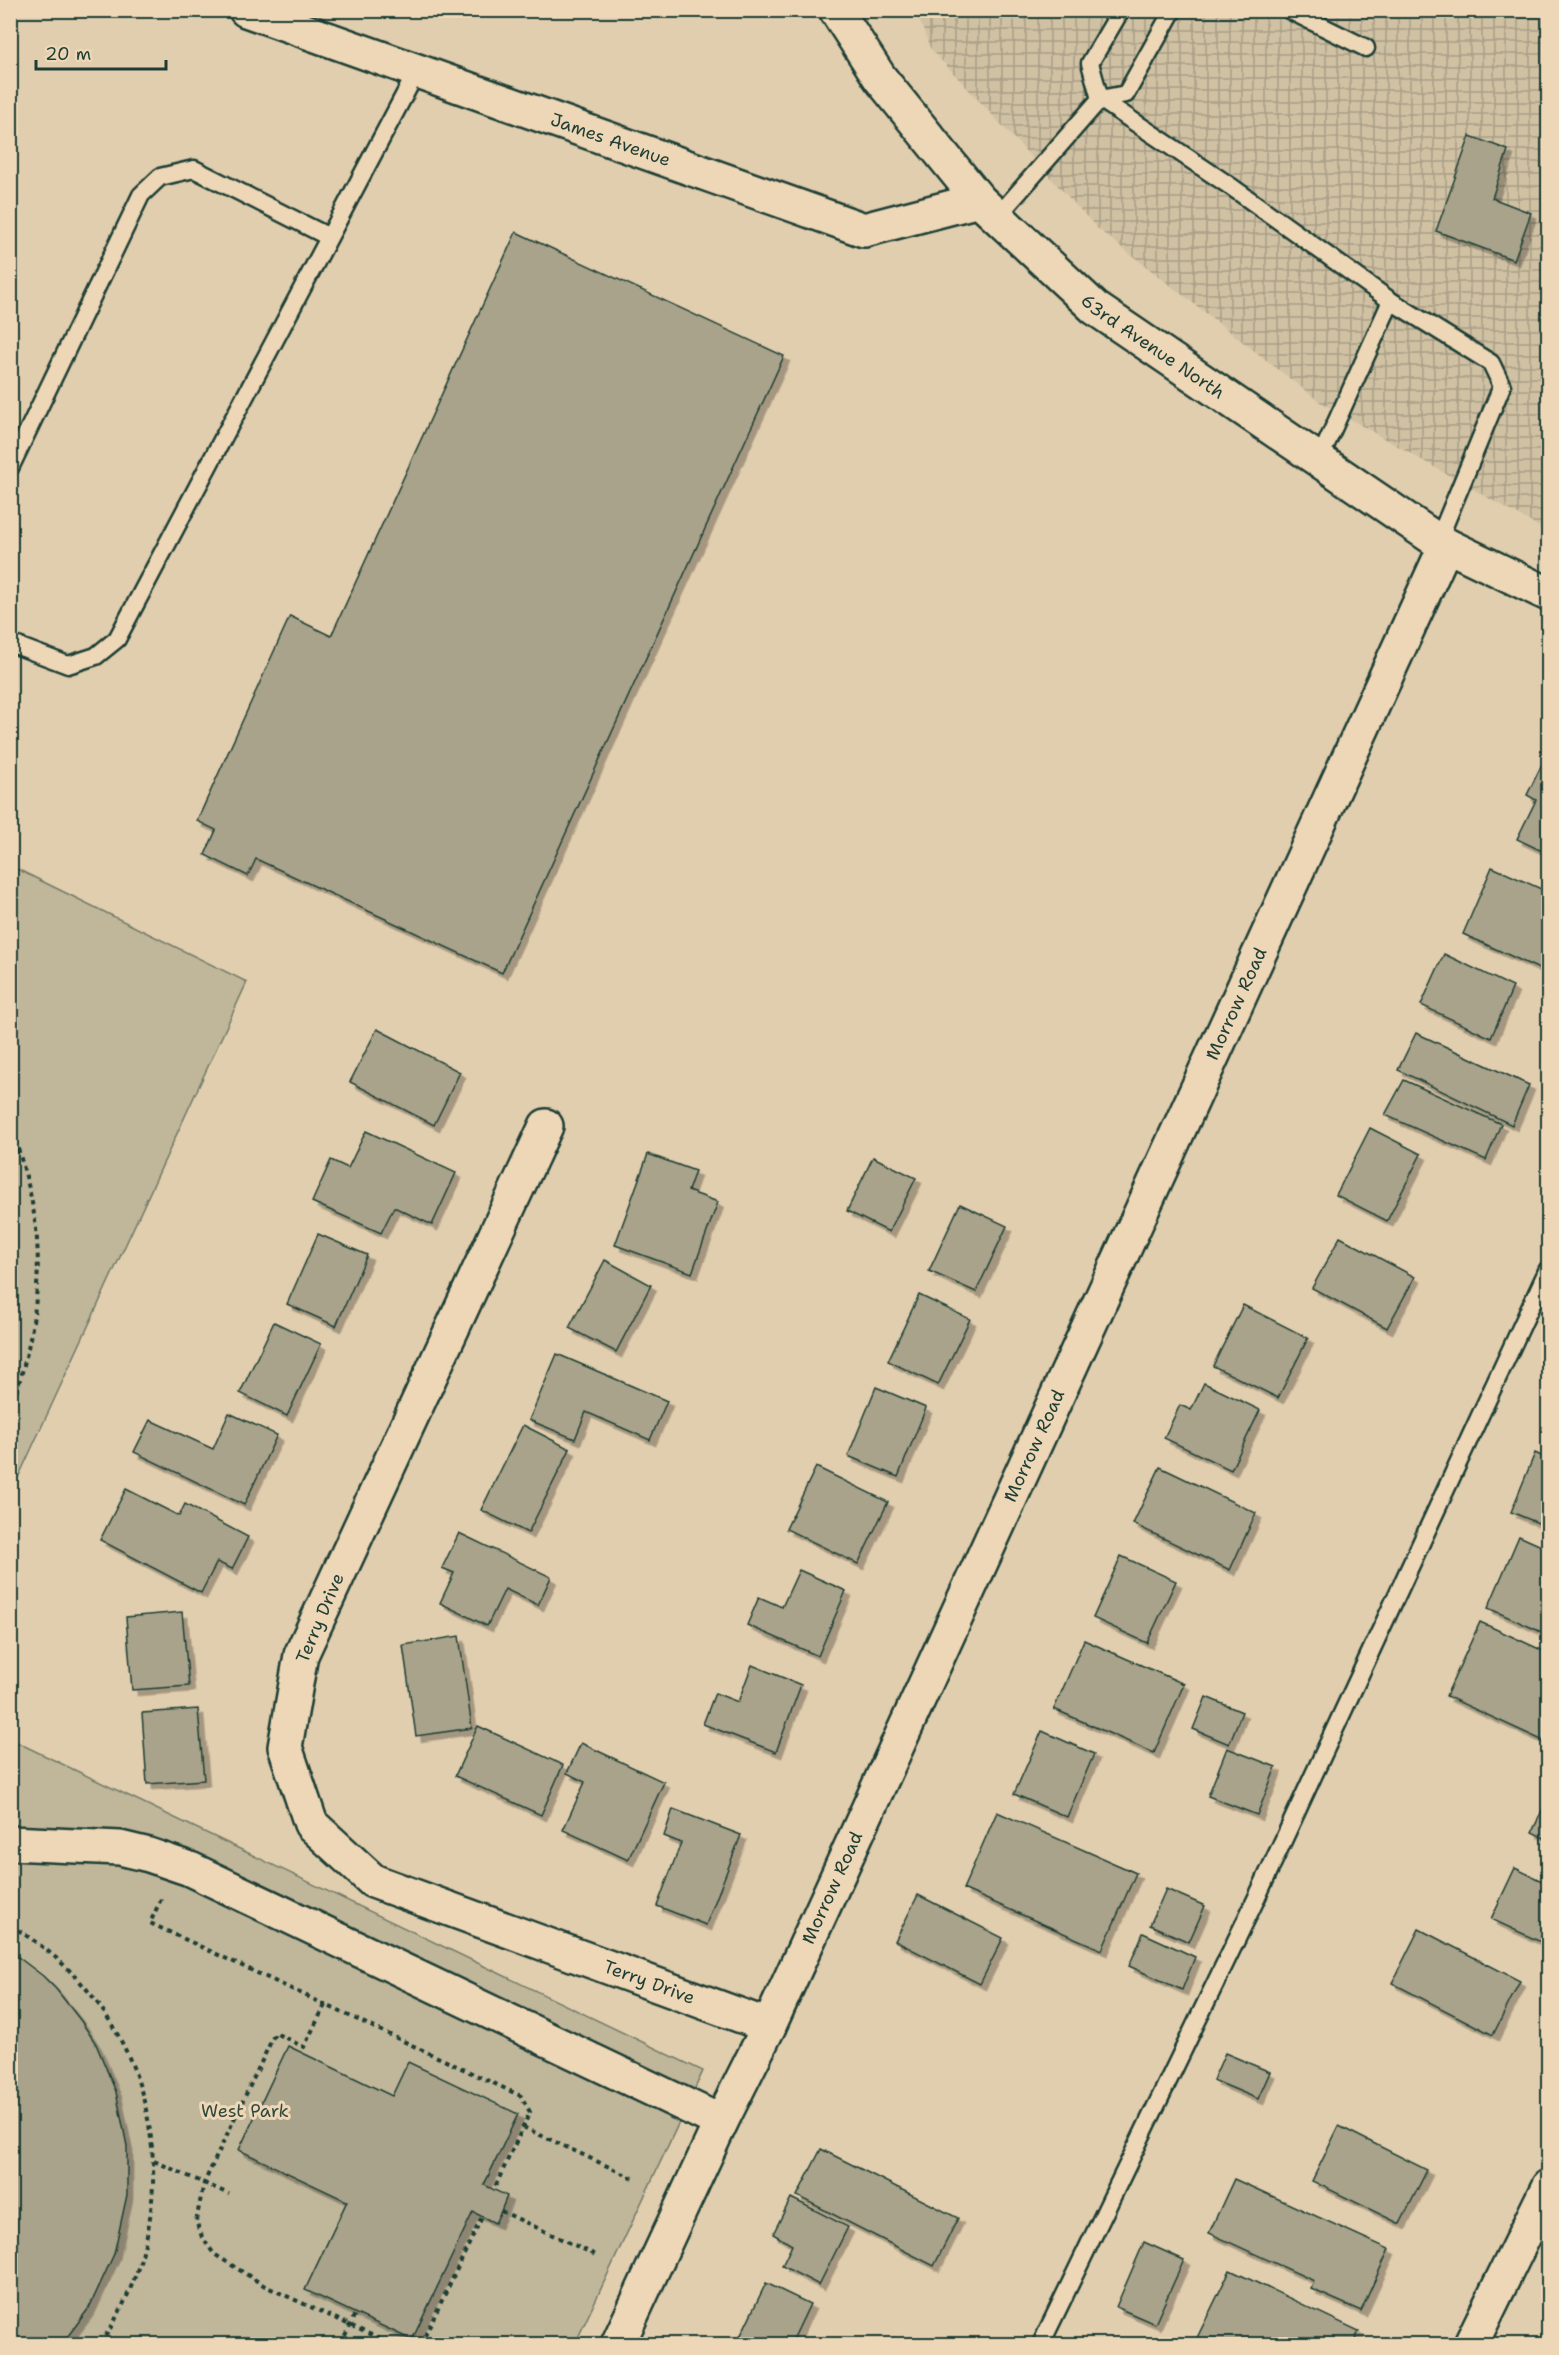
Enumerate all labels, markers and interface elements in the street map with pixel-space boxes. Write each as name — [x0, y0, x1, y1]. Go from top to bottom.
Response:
scale bar — [36, 33, 166, 71]
text: 20 m — [45, 42, 91, 66]
street label: James Avenue — [547, 107, 674, 172]
street label: 63rd Avenue North — [1076, 289, 1229, 405]
street label: Morrow Road — [1200, 944, 1272, 1064]
street label: Morrow Road — [998, 1386, 1070, 1506]
street label: Terry Drive — [290, 1569, 350, 1667]
street label: Morrow Road — [796, 1828, 868, 1948]
street label: Terry Drive — [600, 1954, 698, 2010]
park label: West Park — [201, 2099, 289, 2123]

